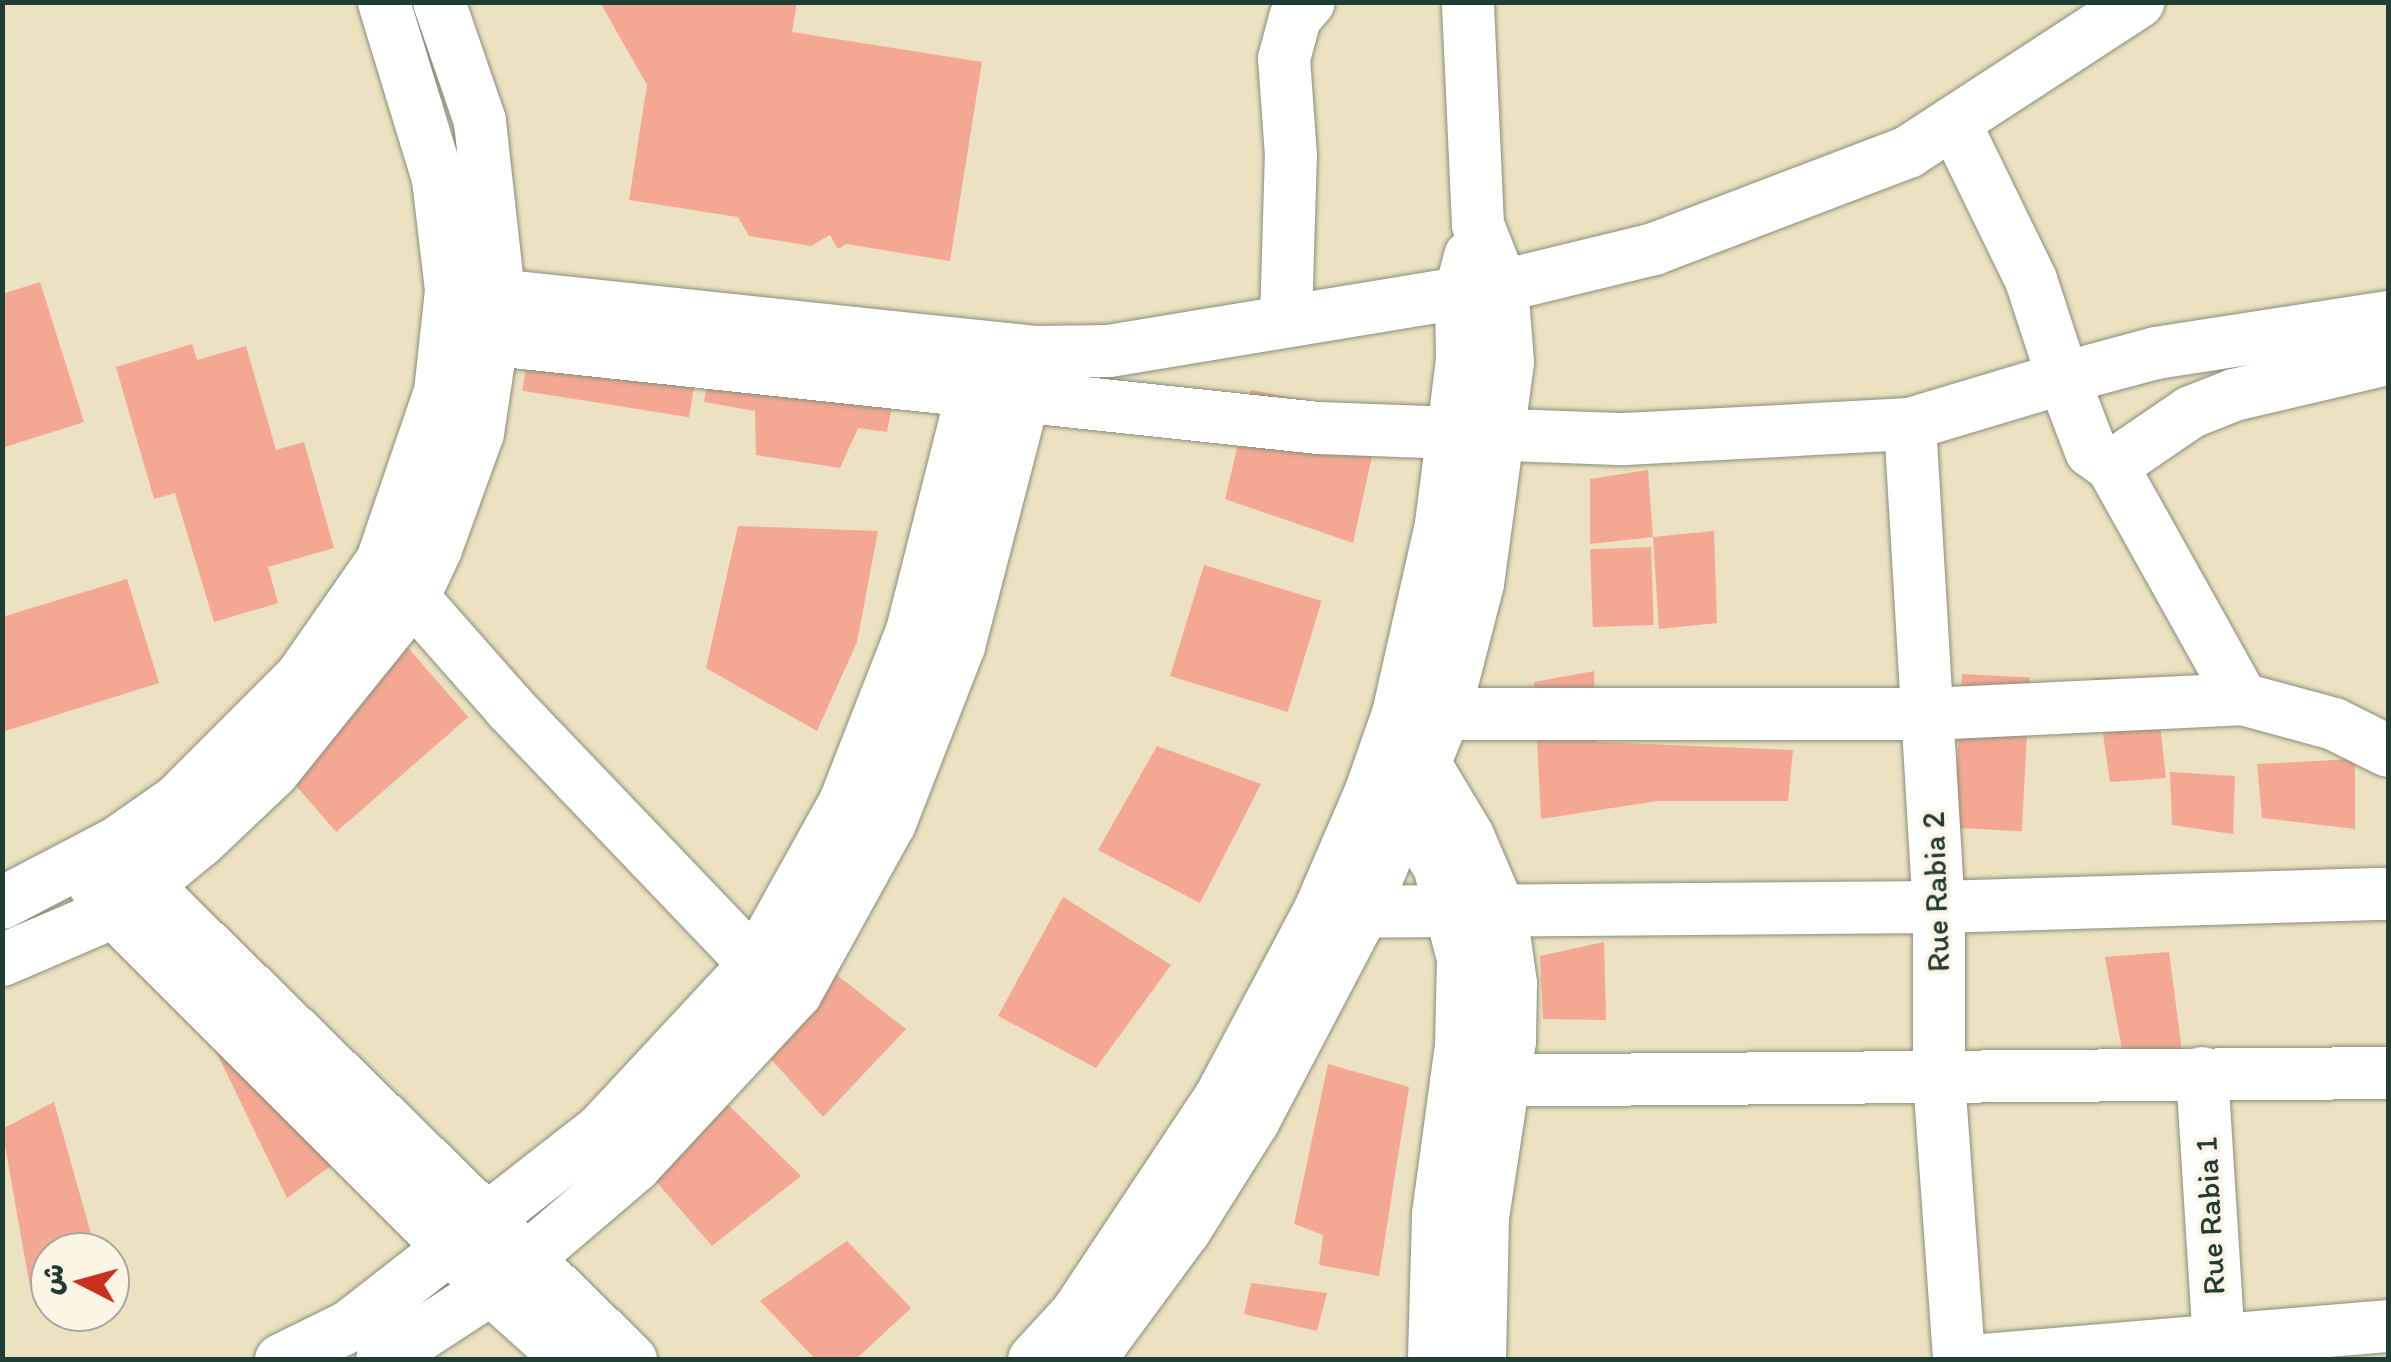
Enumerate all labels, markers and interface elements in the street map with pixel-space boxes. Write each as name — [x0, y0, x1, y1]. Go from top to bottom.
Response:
street label: Rue Rabia 2 — [1914, 811, 1958, 973]
street label: Rue Rabia 1 — [2187, 1136, 2233, 1296]
north arrow — [30, 1232, 130, 1332]
text: ش — [34, 1262, 71, 1296]

